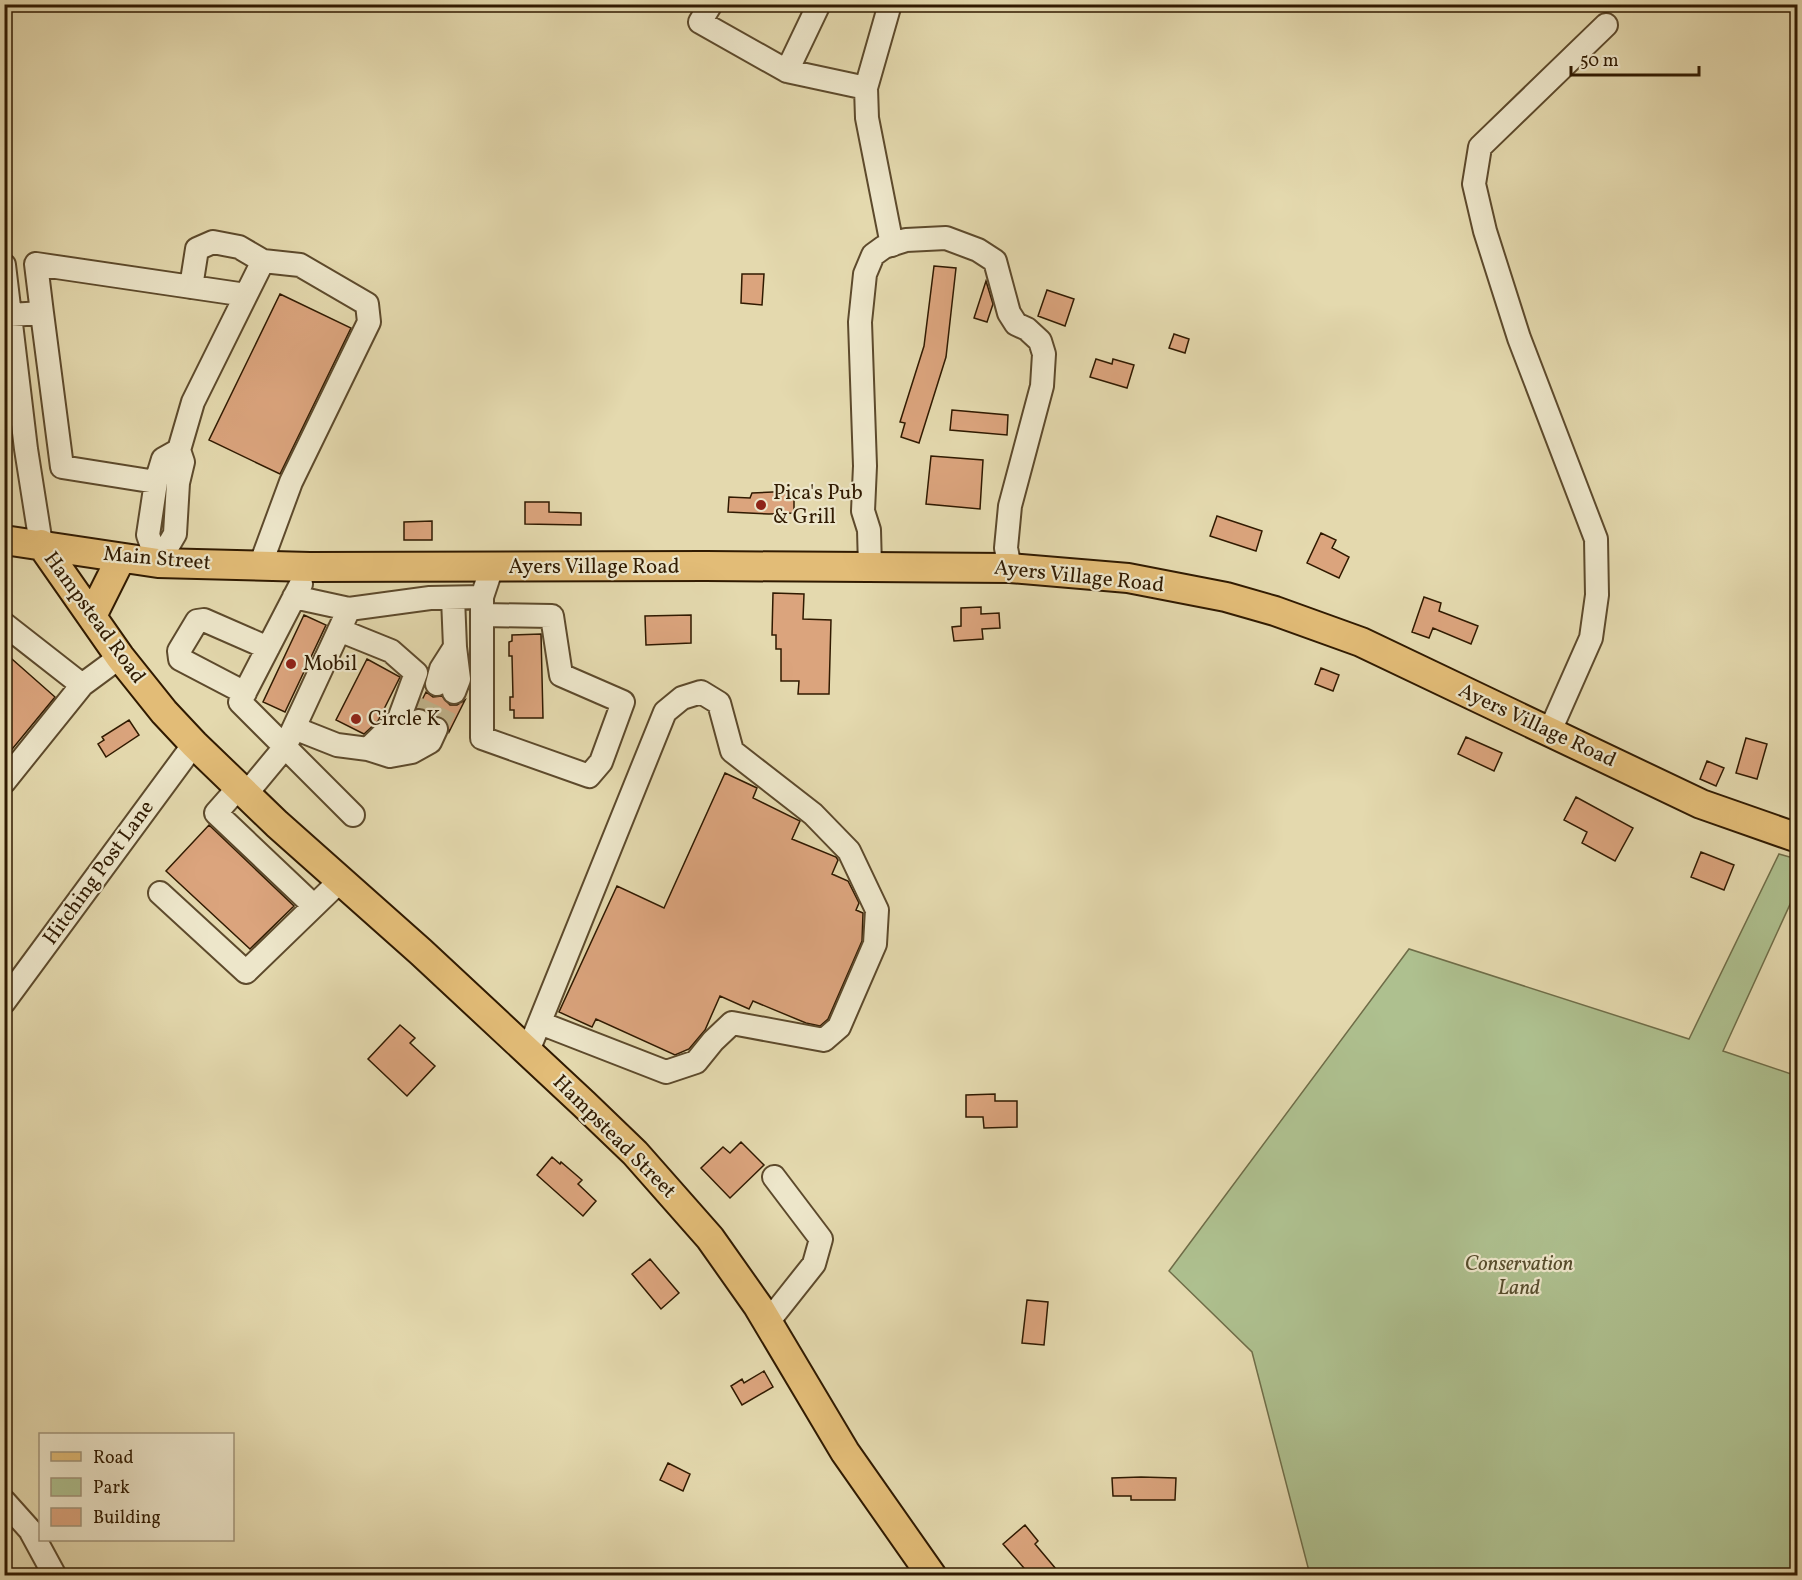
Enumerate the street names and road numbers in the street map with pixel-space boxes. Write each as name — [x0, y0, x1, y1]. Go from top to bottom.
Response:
street label: Main Street — [102, 540, 212, 578]
street label: Hampstead Road — [36, 546, 152, 690]
street label: Ayers Village Road — [509, 553, 679, 582]
street label: Ayers Village Road — [992, 554, 1166, 600]
street label: Ayers Village Road — [1453, 677, 1621, 775]
street label: Hitching Post Lane — [37, 795, 162, 951]
street label: Hampstead Street — [546, 1069, 682, 1205]

